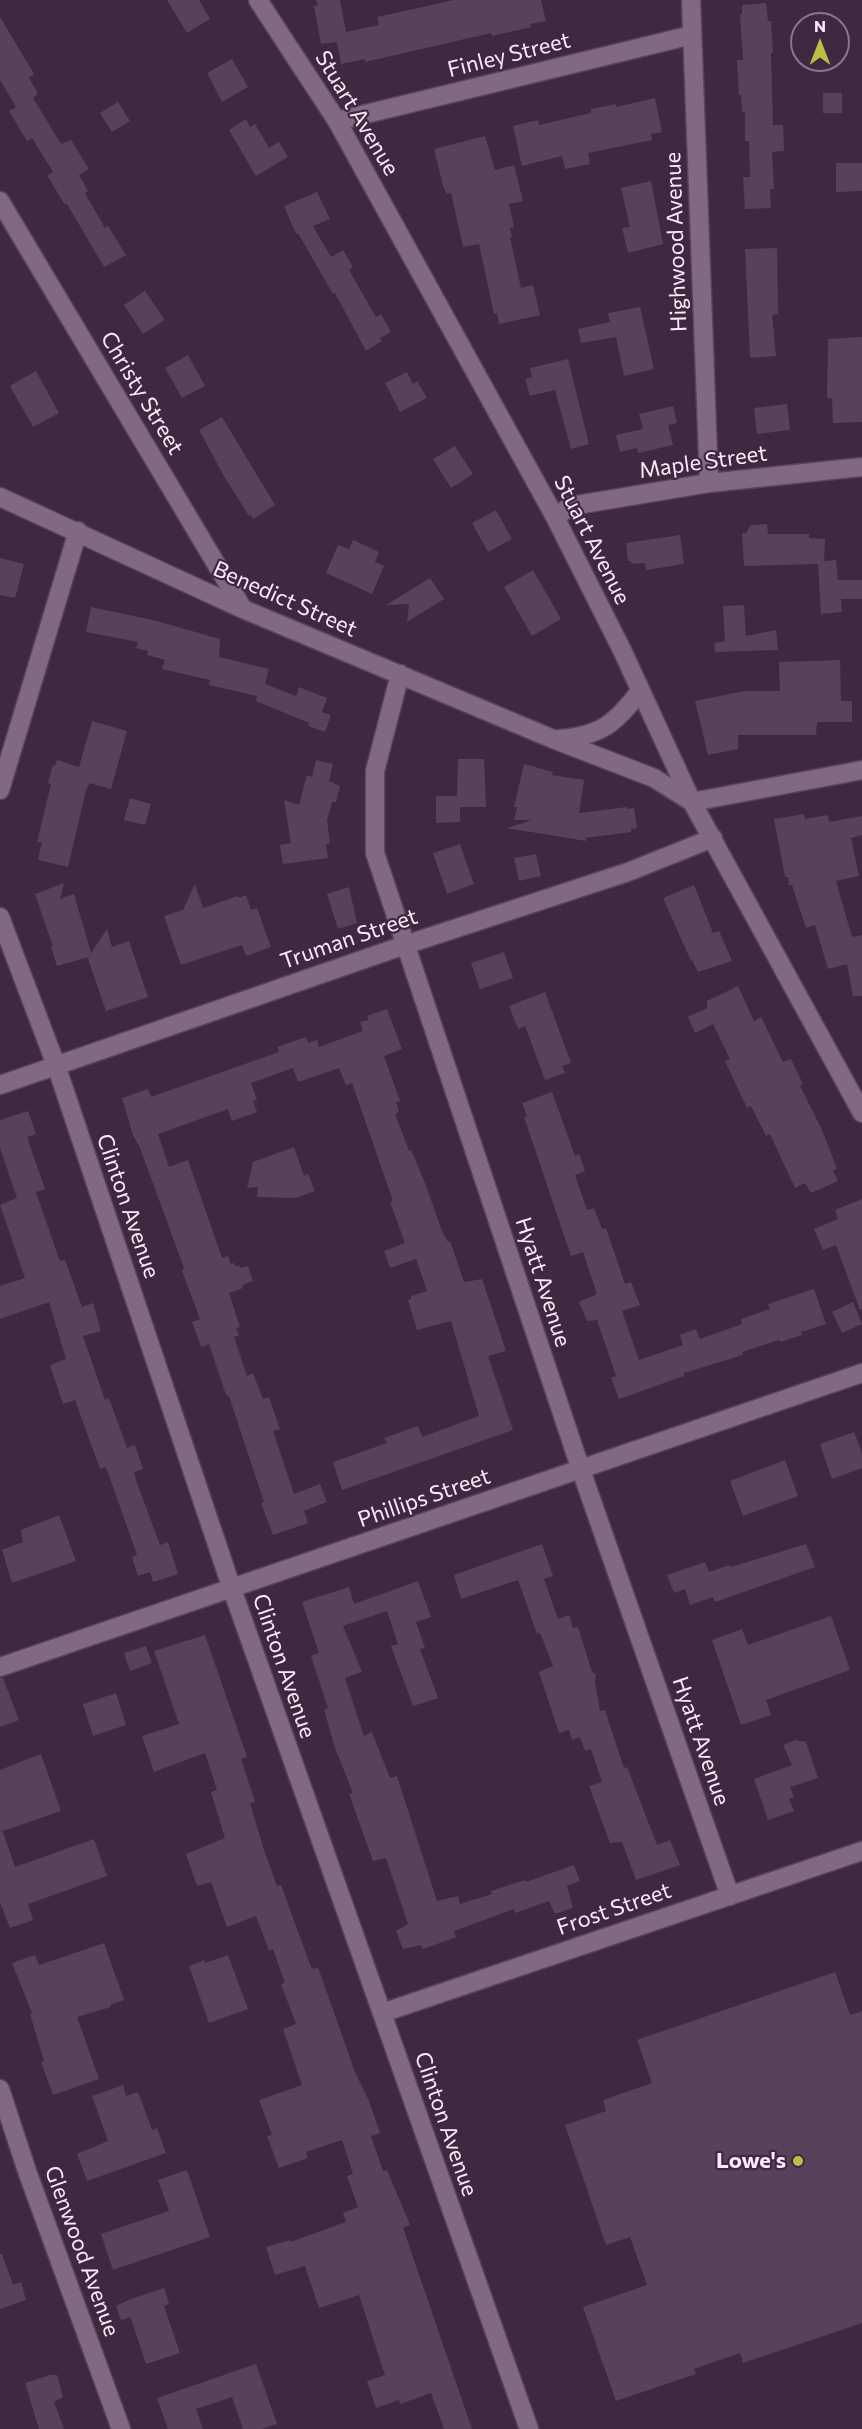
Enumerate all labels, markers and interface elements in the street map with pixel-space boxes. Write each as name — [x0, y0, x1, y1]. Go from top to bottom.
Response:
north arrow — [790, 12, 850, 72]
text: N — [814, 16, 826, 35]
street label: Finley Street — [445, 27, 573, 83]
street label: Stuart Avenue — [309, 46, 405, 180]
street label: Highwood Avenue — [660, 151, 692, 333]
street label: Christy Street — [95, 327, 189, 459]
street label: Maple Street — [637, 440, 769, 484]
street label: Stuart Avenue — [548, 471, 636, 609]
street label: Benedict Street — [209, 555, 361, 643]
street label: Truman Street — [277, 903, 421, 975]
street label: Clinton Avenue — [91, 1130, 165, 1282]
street label: Hyatt Avenue — [510, 1214, 576, 1350]
street label: Phillips Street — [354, 1463, 494, 1533]
street label: Clinton Avenue — [247, 1590, 321, 1742]
street label: Hyatt Avenue — [667, 1673, 735, 1809]
street label: Frost Street — [553, 1877, 675, 1941]
street label: Clinton Avenue — [409, 2048, 483, 2200]
place label: Lowe's — [716, 2148, 786, 2174]
marker: Lowe's — [791, 2154, 805, 2168]
street label: Glenwood Avenue — [39, 2162, 125, 2340]

